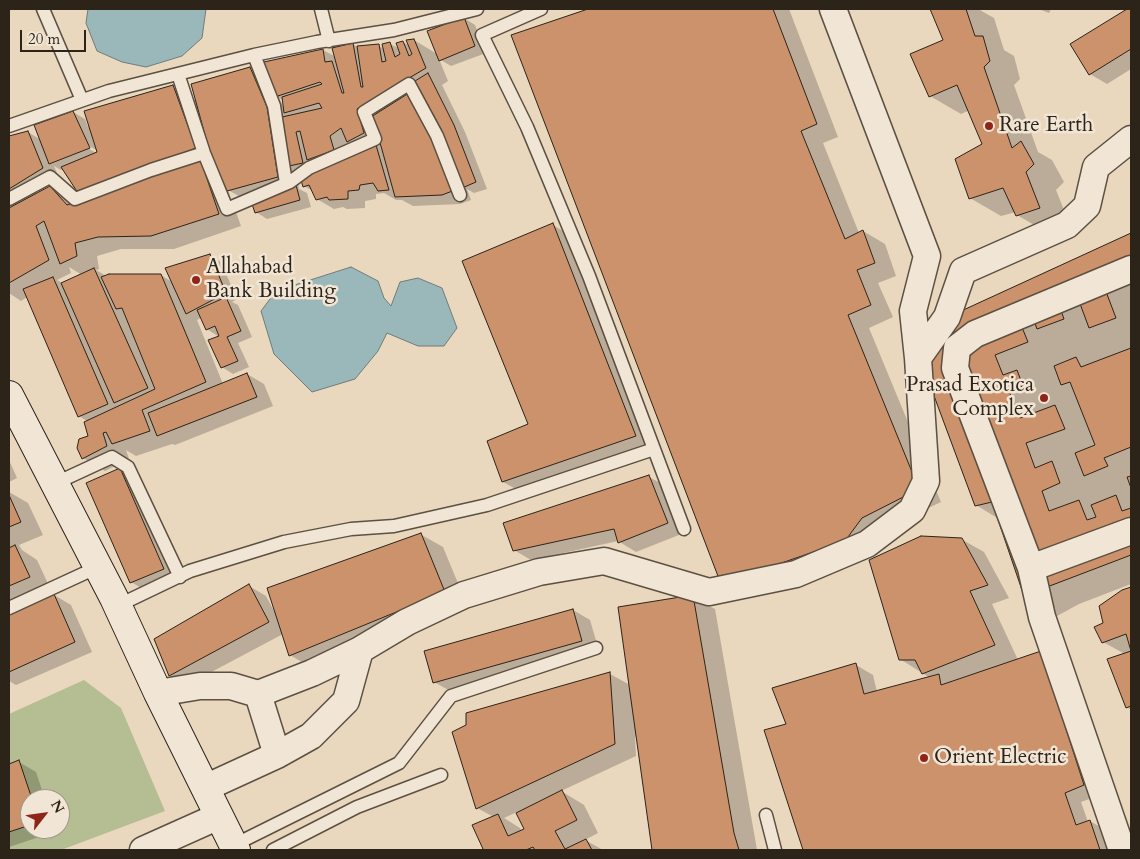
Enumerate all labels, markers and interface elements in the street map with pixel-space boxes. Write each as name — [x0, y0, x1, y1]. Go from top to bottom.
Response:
scale bar — [22, 20, 89, 52]
text: 20 m — [28, 29, 60, 49]
place label: Rare Earth — [999, 113, 1093, 139]
marker: Rare Earth — [983, 120, 995, 132]
place label: Allahabad Bank Building — [206, 255, 336, 305]
marker: Allahabad Bank Building — [190, 274, 202, 286]
place label: Prasad Exotica Complex — [906, 373, 1034, 423]
marker: Prasad Exotica Complex — [1038, 392, 1050, 404]
place label: Orient Electric — [934, 745, 1067, 771]
marker: Orient Electric — [918, 752, 930, 764]
north arrow — [20, 789, 70, 839]
text: N — [46, 797, 69, 817]

